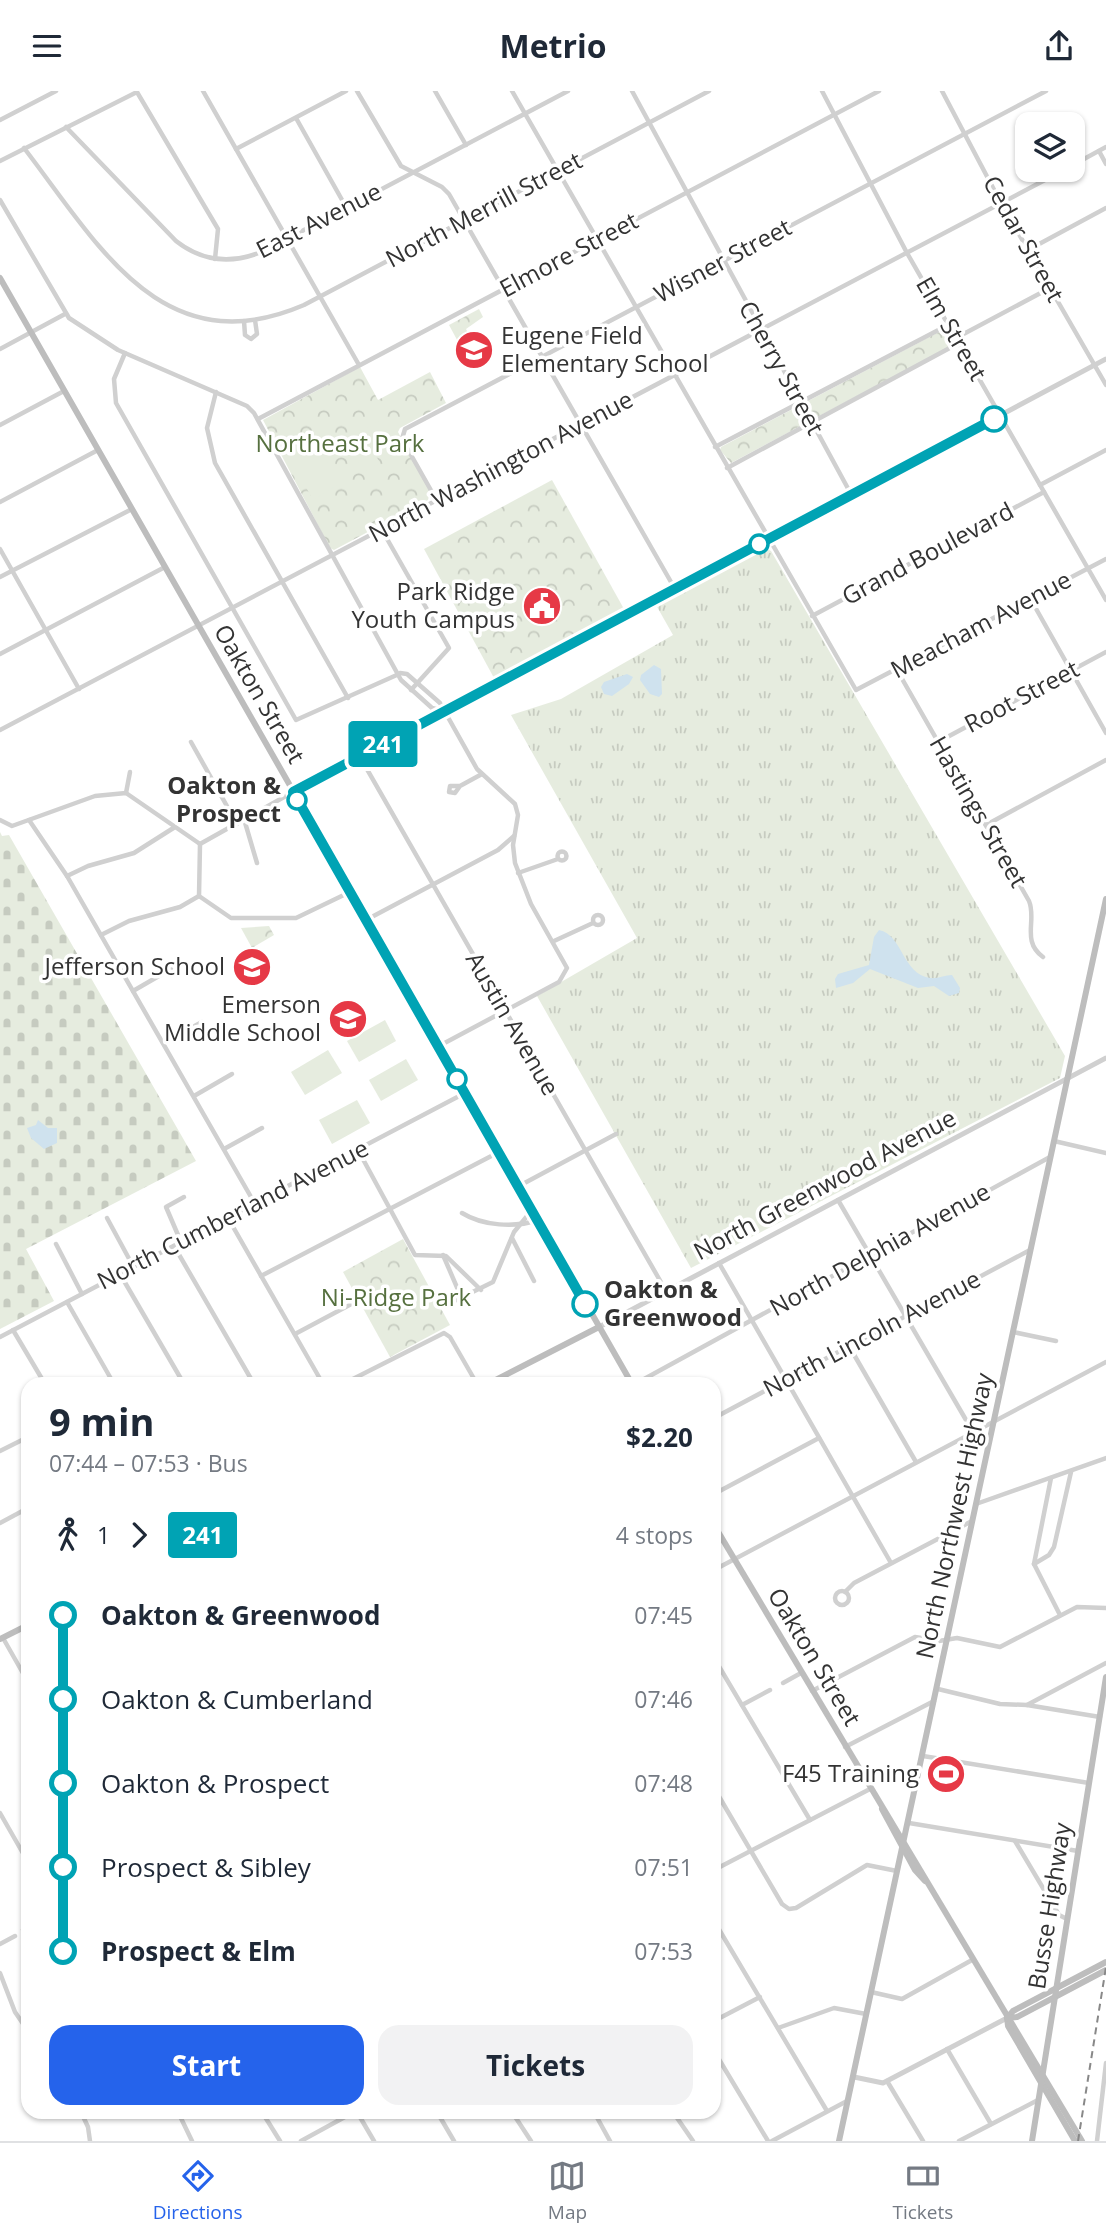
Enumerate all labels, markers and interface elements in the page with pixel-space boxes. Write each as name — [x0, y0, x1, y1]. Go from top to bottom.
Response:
text: Metrio — [499, 24, 607, 67]
icon: menu — [28, 27, 66, 65]
icon: share — [1040, 27, 1078, 65]
map controls — [1015, 112, 1085, 182]
button: layers — [1015, 112, 1085, 182]
street label: North Merrill Street — [379, 143, 587, 274]
street label: Cedar Street — [976, 169, 1073, 307]
street label: East Avenue — [250, 174, 387, 265]
street label: Elmore Street — [493, 203, 643, 304]
street label: Wisner Street — [648, 210, 797, 310]
street label: Elm Street — [909, 270, 995, 386]
street label: Cherry Street — [732, 294, 833, 440]
place label: Eugene Field Elementary School — [501, 318, 709, 379]
school or university icon: Eugene Field Elementary School — [453, 329, 495, 371]
street label: North Washington Avenue — [362, 382, 638, 549]
unlabelled marker — [981, 406, 1007, 432]
park label: Northeast Park — [256, 426, 425, 459]
street label: Grand Boulevard — [836, 493, 1019, 612]
unlabelled marker — [749, 534, 769, 554]
street label: Meacham Avenue — [884, 562, 1076, 685]
place label: Park Ridge Youth Campus — [351, 574, 515, 635]
public building icon: Park Ridge Youth Campus — [521, 585, 563, 627]
street label: Oakton Street — [207, 618, 313, 769]
street label: Root Street — [958, 652, 1084, 740]
line badge: 241 — [343, 721, 423, 767]
text: 241 — [362, 727, 404, 760]
street label: Hastings Street — [923, 730, 1036, 893]
place label: Oakton & Prospect — [167, 768, 281, 829]
marker: Oakton & Prospect — [287, 790, 307, 810]
school or university icon: Jefferson School — [231, 946, 273, 988]
street label: Austin Avenue — [459, 946, 568, 1101]
place label: Jefferson School — [43, 949, 225, 982]
place label: Emerson Middle School — [164, 987, 321, 1048]
school or university icon: Emerson Middle School — [327, 998, 369, 1040]
unlabelled marker — [447, 1069, 467, 1089]
street label: North Greenwood Avenue — [687, 1100, 961, 1267]
street label: North Cumberland Avenue — [91, 1131, 374, 1297]
street label: North Delphia Avenue — [763, 1174, 995, 1323]
street label: North Lincoln Avenue — [757, 1261, 986, 1404]
place label: Oakton & Greenwood — [604, 1272, 742, 1333]
park label: Ni-Ridge Park — [321, 1280, 472, 1313]
marker: Oakton & Greenwood — [572, 1291, 598, 1317]
street label: North Northwest Highway — [907, 1369, 1000, 1662]
text: 9 min — [49, 1395, 154, 1447]
text: $2.20 — [626, 1419, 693, 1455]
text: 07:44 – 07:53 · Bus — [49, 1447, 248, 1479]
icon: walk — [49, 1516, 87, 1554]
icon: forward — [120, 1516, 158, 1554]
text: 241 — [182, 1518, 223, 1551]
text: 1 — [97, 1519, 110, 1551]
text: 4 stops — [616, 1519, 693, 1551]
street label: Oakton Street — [761, 1581, 869, 1731]
text: Oakton & Greenwood — [101, 1597, 380, 1633]
text: 07:45 — [634, 1599, 693, 1631]
text: Oakton & Cumberland — [101, 1681, 373, 1717]
text: 07:46 — [634, 1683, 693, 1715]
sports icon: F45 Training — [925, 1753, 967, 1795]
place label: F45 Training — [782, 1756, 919, 1789]
text: Oakton & Prospect — [101, 1765, 329, 1801]
text: 07:48 — [634, 1767, 693, 1799]
street label: Busse Highway — [1019, 1819, 1078, 1991]
text: Prospect & Sibley — [101, 1849, 311, 1885]
text: 07:51 — [634, 1851, 693, 1883]
text: Prospect & Elm — [101, 1933, 296, 1969]
text: 07:53 — [634, 1935, 693, 1967]
button: Start — [49, 2025, 364, 2105]
button: Tickets — [378, 2025, 693, 2105]
tab: Directions — [153, 2157, 243, 2225]
tab: Map — [548, 2157, 587, 2225]
tab: Tickets — [892, 2157, 953, 2225]

